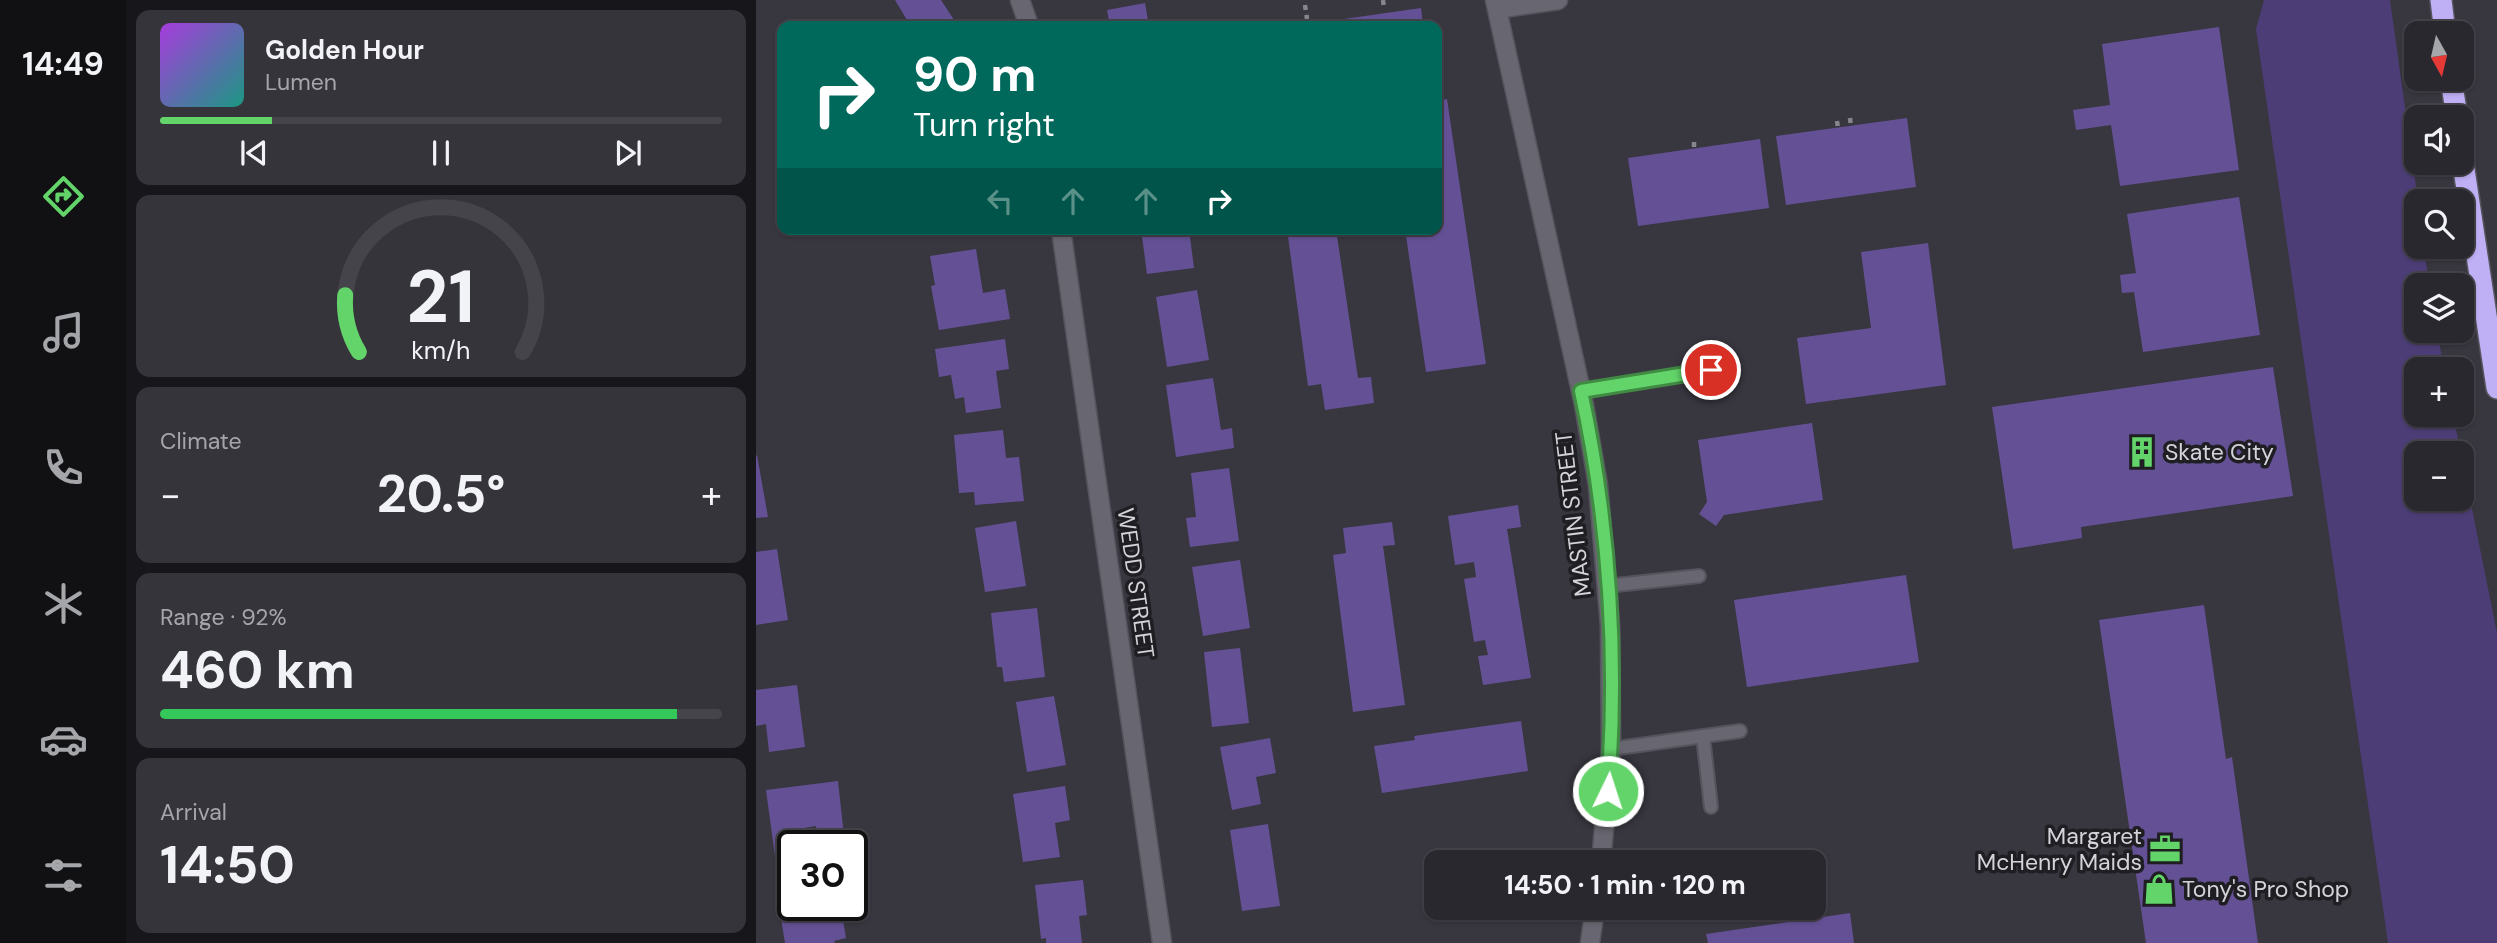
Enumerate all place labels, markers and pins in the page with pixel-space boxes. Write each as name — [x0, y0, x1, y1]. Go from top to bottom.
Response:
pin — [1681, 340, 1741, 400]
building icon: Skate City — [2125, 435, 2159, 469]
place label: Skate City — [2165, 437, 2274, 467]
place label: Margaret McHenry Maids — [1977, 821, 2142, 877]
office icon: Margaret McHenry Maids — [2148, 832, 2182, 866]
shop icon: Tony's Pro Shop — [2142, 872, 2176, 906]
place label: Tony's Pro Shop — [2182, 874, 2349, 904]

